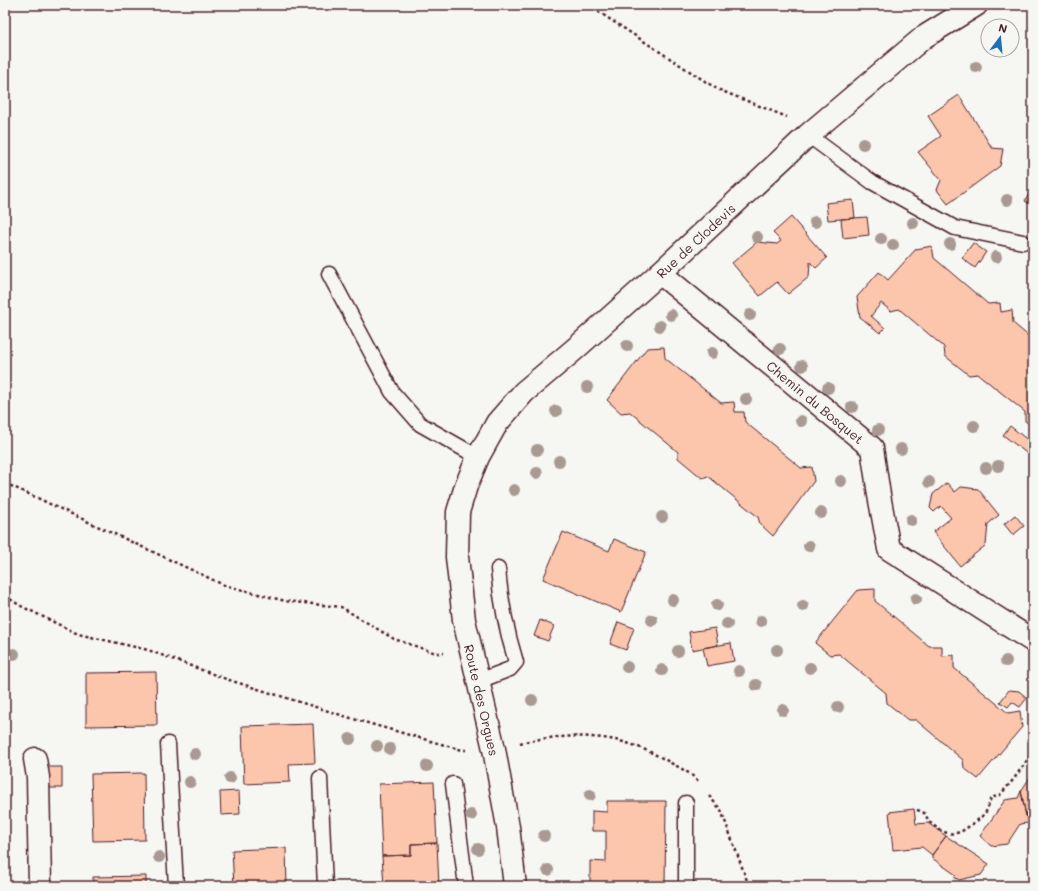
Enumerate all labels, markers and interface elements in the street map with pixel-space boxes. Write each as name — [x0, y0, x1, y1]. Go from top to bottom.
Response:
north arrow — [980, 18, 1020, 58]
text: N — [997, 20, 1009, 36]
street label: Rue de Clodevis — [652, 199, 738, 281]
street label: Chemin du Bosquet — [764, 356, 868, 447]
street label: Route des Orgues — [461, 643, 503, 757]

